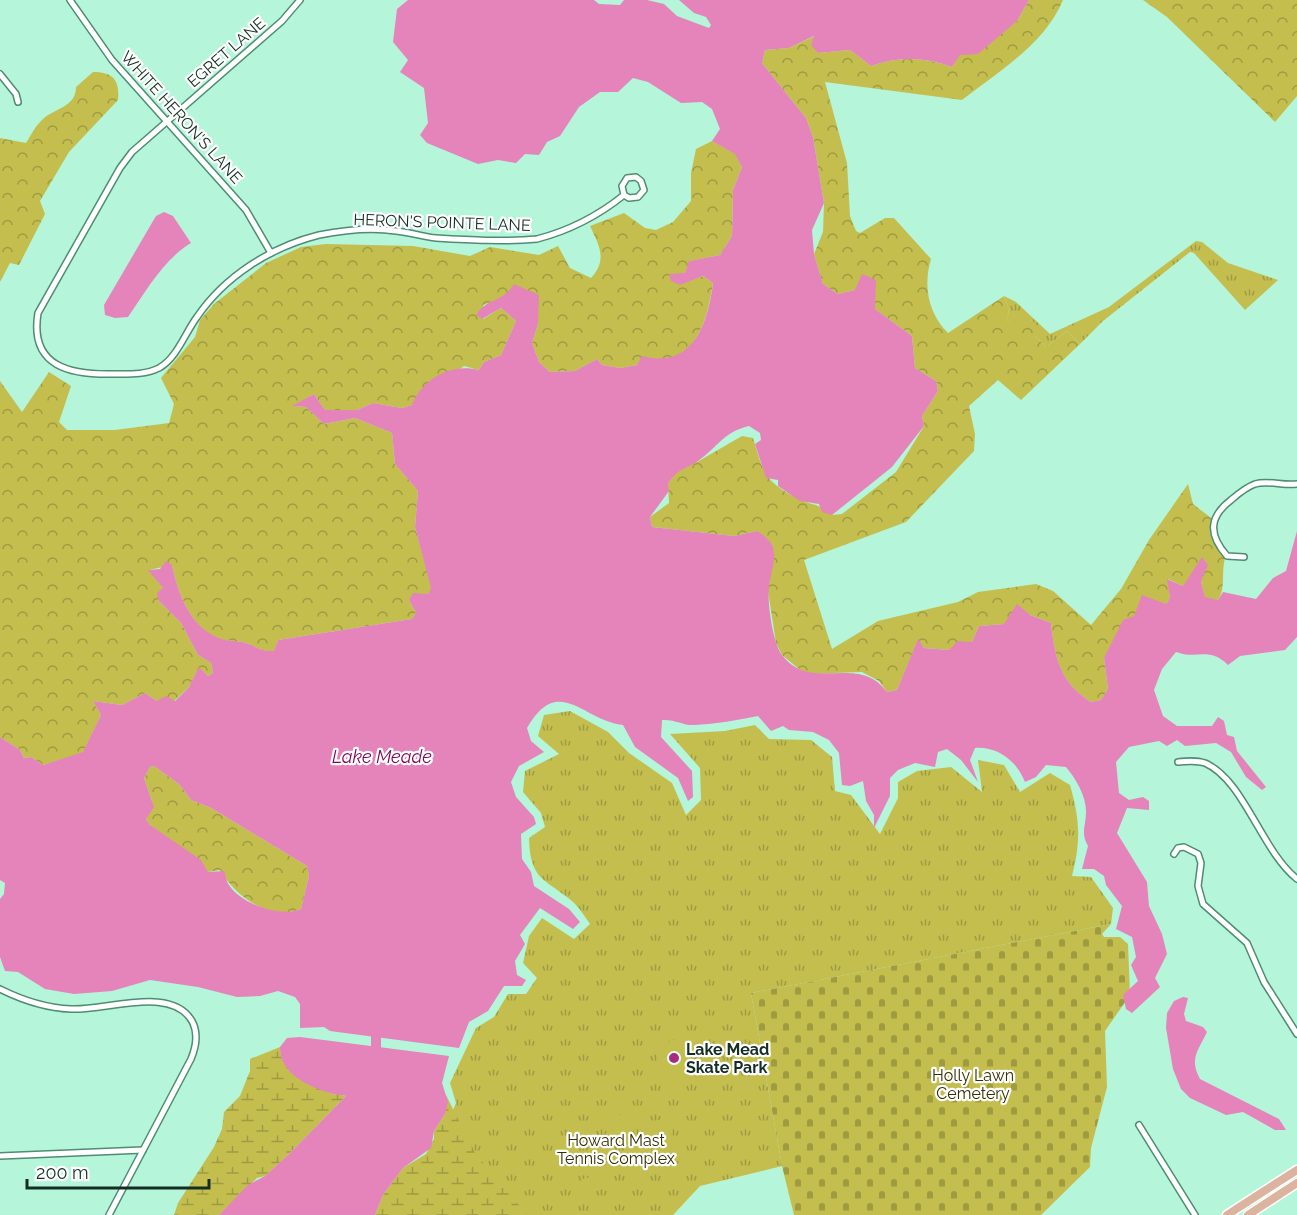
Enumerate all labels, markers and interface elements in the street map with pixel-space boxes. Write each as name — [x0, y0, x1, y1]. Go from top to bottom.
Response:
street label: EGRET LANE — [184, 13, 269, 91]
street label: WHITE HERON'S LANE — [117, 47, 246, 188]
street label: HERON'S POINTE LANE — [353, 210, 531, 235]
water label: Lake Meade — [332, 746, 432, 767]
place label: Lake Mead Skate Park — [686, 1040, 769, 1077]
marker: Lake Mead Skate Park — [667, 1051, 681, 1065]
park label: Holly Lawn Cemetery — [932, 1066, 1014, 1103]
park label: Howard Mast Tennis Complex — [557, 1131, 675, 1168]
scale bar — [27, 1152, 208, 1190]
text: 200 m — [36, 1162, 89, 1183]

